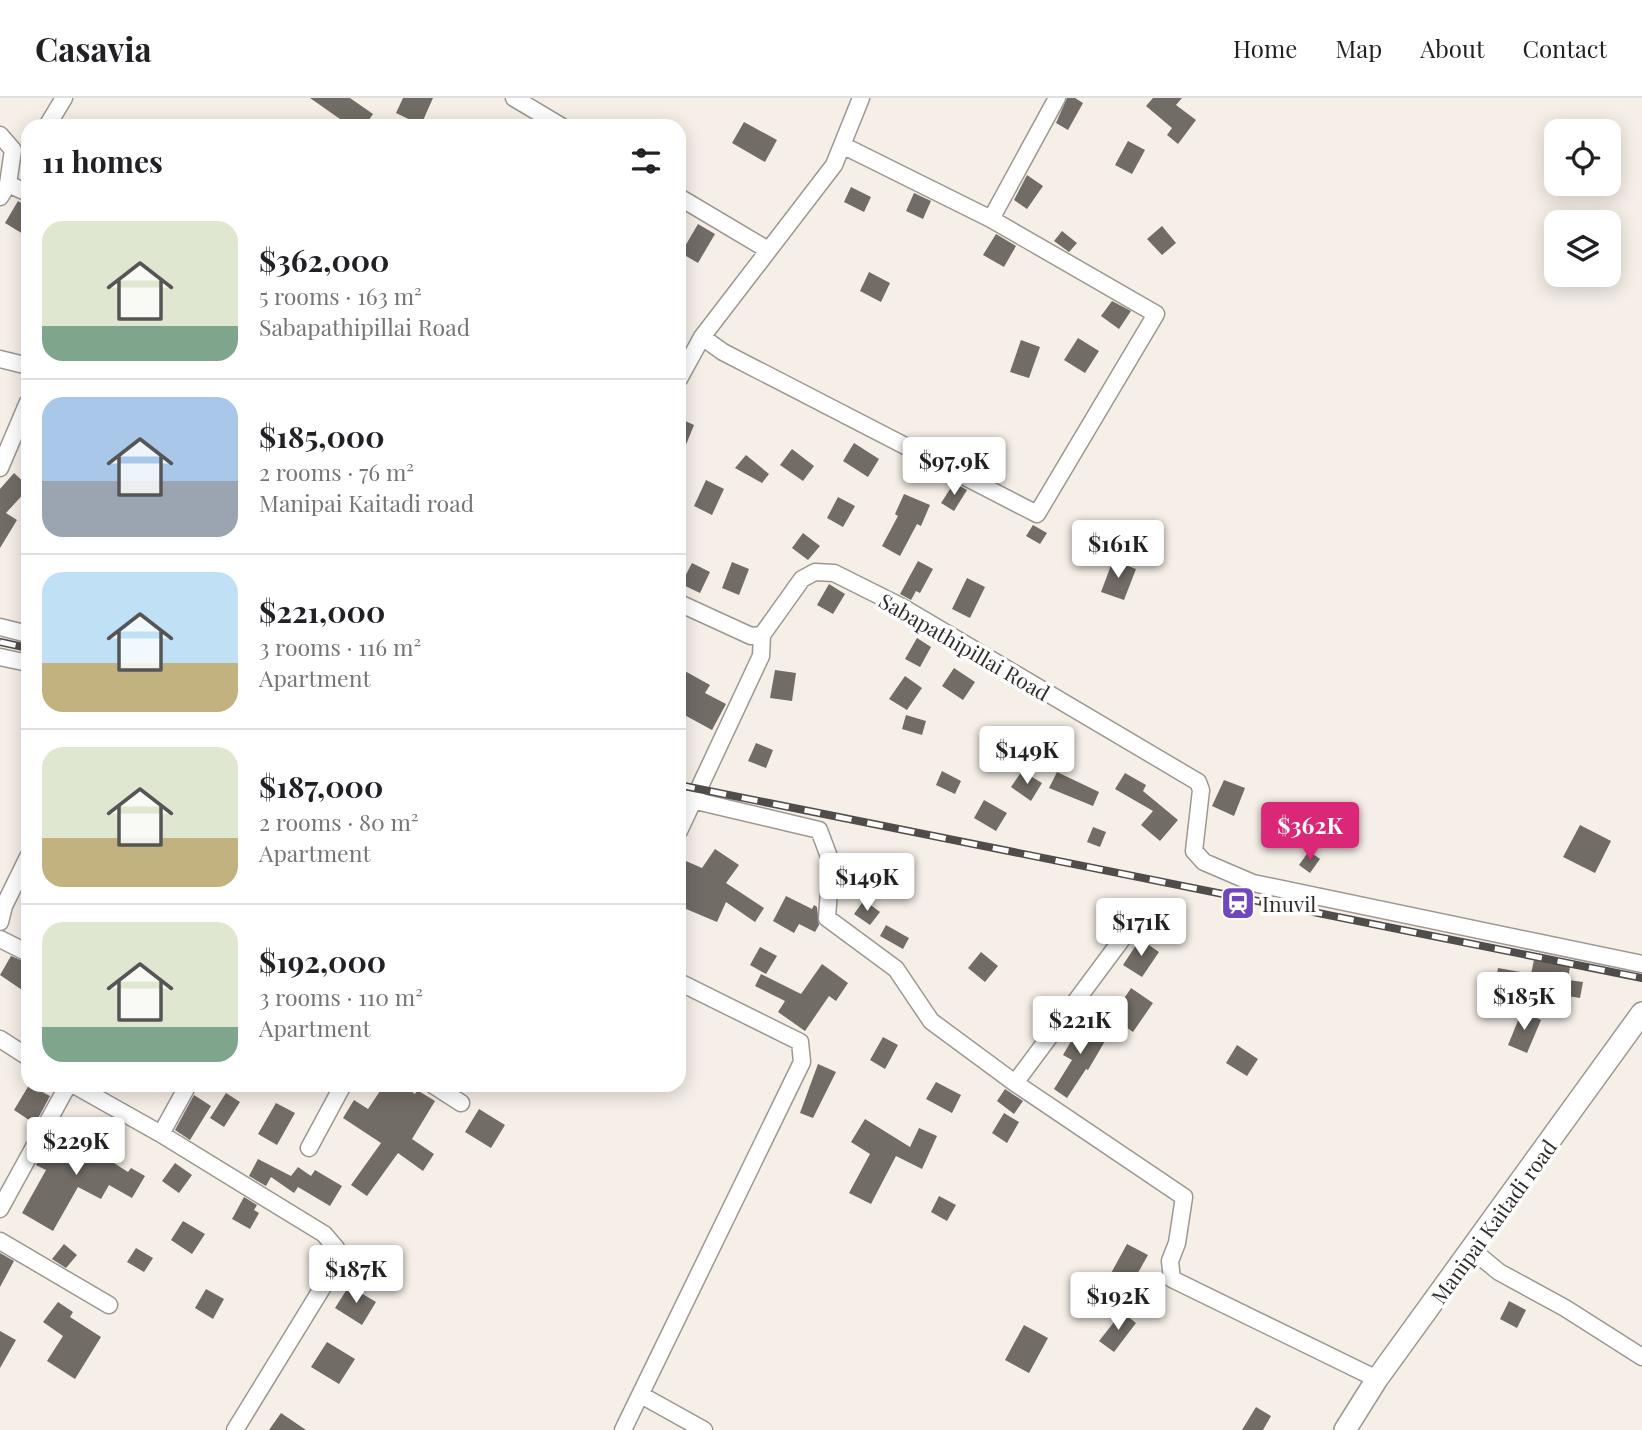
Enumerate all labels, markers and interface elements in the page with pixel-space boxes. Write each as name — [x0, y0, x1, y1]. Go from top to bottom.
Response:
text: Casavia — [35, 26, 152, 70]
text: Home — [1233, 32, 1297, 64]
text: Map — [1335, 32, 1382, 64]
text: About — [1420, 32, 1484, 64]
text: Contact — [1522, 32, 1607, 64]
map controls — [1544, 119, 1621, 287]
button: locate — [1544, 119, 1621, 196]
text: 11 homes — [42, 141, 163, 181]
icon: filters — [627, 142, 665, 180]
button: layers — [1544, 210, 1621, 287]
text: $362,000 — [259, 240, 389, 280]
icon: home — [98, 249, 182, 333]
text: 5 rooms · 163 m² — [259, 280, 422, 311]
text: Sabapathipillai Road — [259, 311, 470, 342]
text: $185,000 — [259, 416, 385, 456]
icon: home — [98, 425, 182, 509]
pin: $97.9K — [897, 438, 1011, 497]
text: $97.9K — [919, 444, 989, 475]
text: 2 rooms · 76 m² — [259, 456, 414, 487]
text: Manipai Kaitadi road — [259, 487, 474, 518]
pin: $161K — [1069, 520, 1167, 580]
text: $161K — [1088, 527, 1148, 558]
street label: Sabapathipillai Road — [875, 586, 1055, 706]
text: $221,000 — [259, 591, 385, 631]
icon: home — [98, 600, 182, 684]
text: 3 rooms · 116 m² — [259, 631, 421, 662]
text: Apartment — [259, 662, 371, 693]
pin: $149K — [978, 726, 1076, 786]
text: $149K — [995, 733, 1059, 764]
text: $187,000 — [259, 766, 383, 806]
icon: home — [98, 775, 182, 859]
pin: $362K — [1261, 802, 1359, 862]
text: 2 rooms · 80 m² — [259, 806, 419, 837]
text: $362K — [1277, 809, 1343, 840]
text: Apartment — [259, 837, 371, 868]
pin: $149K — [818, 854, 916, 913]
text: $149K — [835, 860, 899, 891]
station icon: Inuvil — [1219, 884, 1257, 922]
place label: Inuvil — [1262, 889, 1316, 917]
pin: $171K — [1092, 898, 1190, 958]
text: $171K — [1112, 905, 1170, 936]
text: $192,000 — [259, 941, 386, 981]
icon: home — [98, 950, 182, 1034]
pin: $185K — [1475, 972, 1573, 1032]
text: $185K — [1493, 979, 1555, 1010]
text: 3 rooms · 110 m² — [259, 981, 423, 1012]
pin: $221K — [1031, 996, 1129, 1056]
text: $221K — [1049, 1003, 1111, 1034]
text: Apartment — [259, 1012, 371, 1043]
pin: $229K — [27, 1118, 125, 1177]
text: $229K — [43, 1124, 109, 1155]
street label: Manipai Kaitadi road — [1424, 1133, 1562, 1309]
pin: $187K — [307, 1246, 405, 1305]
text: $187K — [325, 1252, 387, 1283]
pin: $192K — [1069, 1272, 1167, 1332]
text: $192K — [1086, 1279, 1150, 1310]

